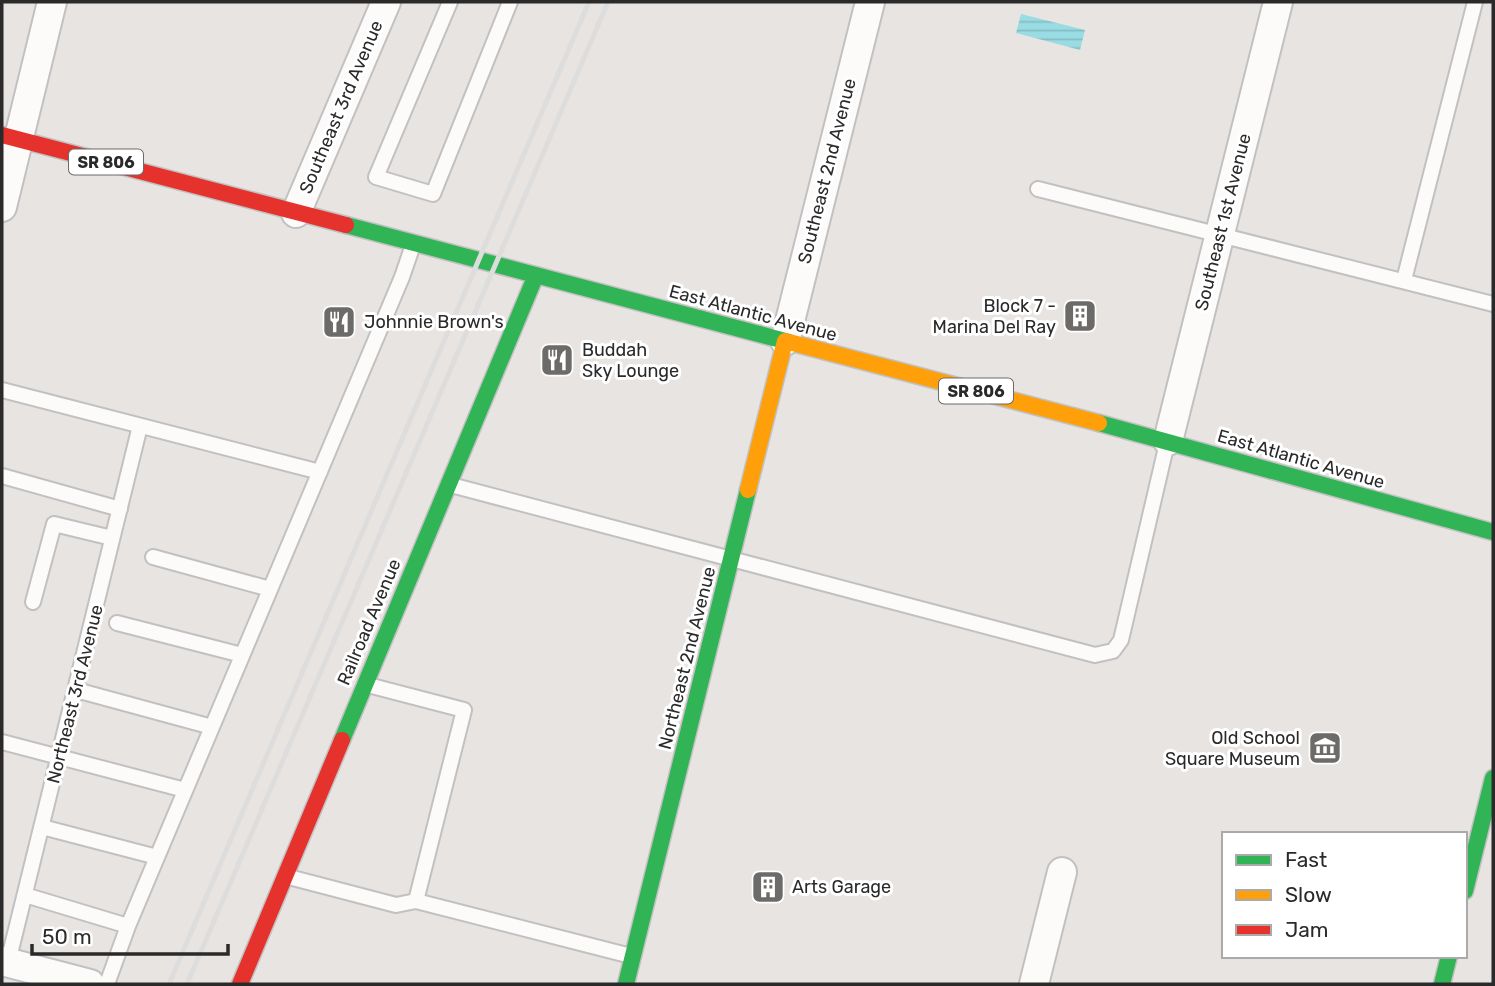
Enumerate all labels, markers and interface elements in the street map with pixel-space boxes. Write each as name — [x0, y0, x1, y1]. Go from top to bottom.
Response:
street label: Southeast 3rd Avenue — [295, 17, 387, 197]
street label: Southeast 2nd Avenue — [793, 76, 861, 266]
street label: Southeast 1st Avenue — [1190, 131, 1256, 313]
road number: SR 806 — [69, 150, 143, 174]
street label: East Atlantic Avenue — [667, 280, 839, 346]
place label: Block 7 - Marina Del Ray — [933, 295, 1056, 338]
building icon: Block 7 - Marina Del Ray — [1061, 297, 1099, 335]
restaurant icon: Johnnie Brown's — [320, 303, 358, 341]
place label: Johnnie Brown's — [364, 311, 504, 333]
place label: Buddah Sky Lounge — [582, 339, 679, 382]
restaurant icon: Buddah Sky Lounge — [538, 341, 576, 379]
road number: SR 806 — [939, 378, 1013, 404]
street label: East Atlantic Avenue — [1215, 425, 1387, 493]
street label: Railroad Avenue — [332, 556, 406, 688]
street label: Northeast 2nd Avenue — [654, 564, 720, 752]
street label: Northeast 3rd Avenue — [42, 602, 108, 786]
place label: Old School Square Museum — [1165, 727, 1300, 770]
museum icon: Old School Square Museum — [1306, 729, 1344, 767]
legend — [1222, 832, 1467, 958]
text: Fast — [1285, 847, 1327, 872]
building icon: Arts Garage — [749, 868, 787, 906]
place label: Arts Garage — [792, 876, 891, 898]
text: Slow — [1285, 882, 1332, 907]
scale bar — [32, 912, 228, 956]
text: Jam — [1285, 917, 1329, 942]
text: 50 m — [42, 924, 92, 949]

